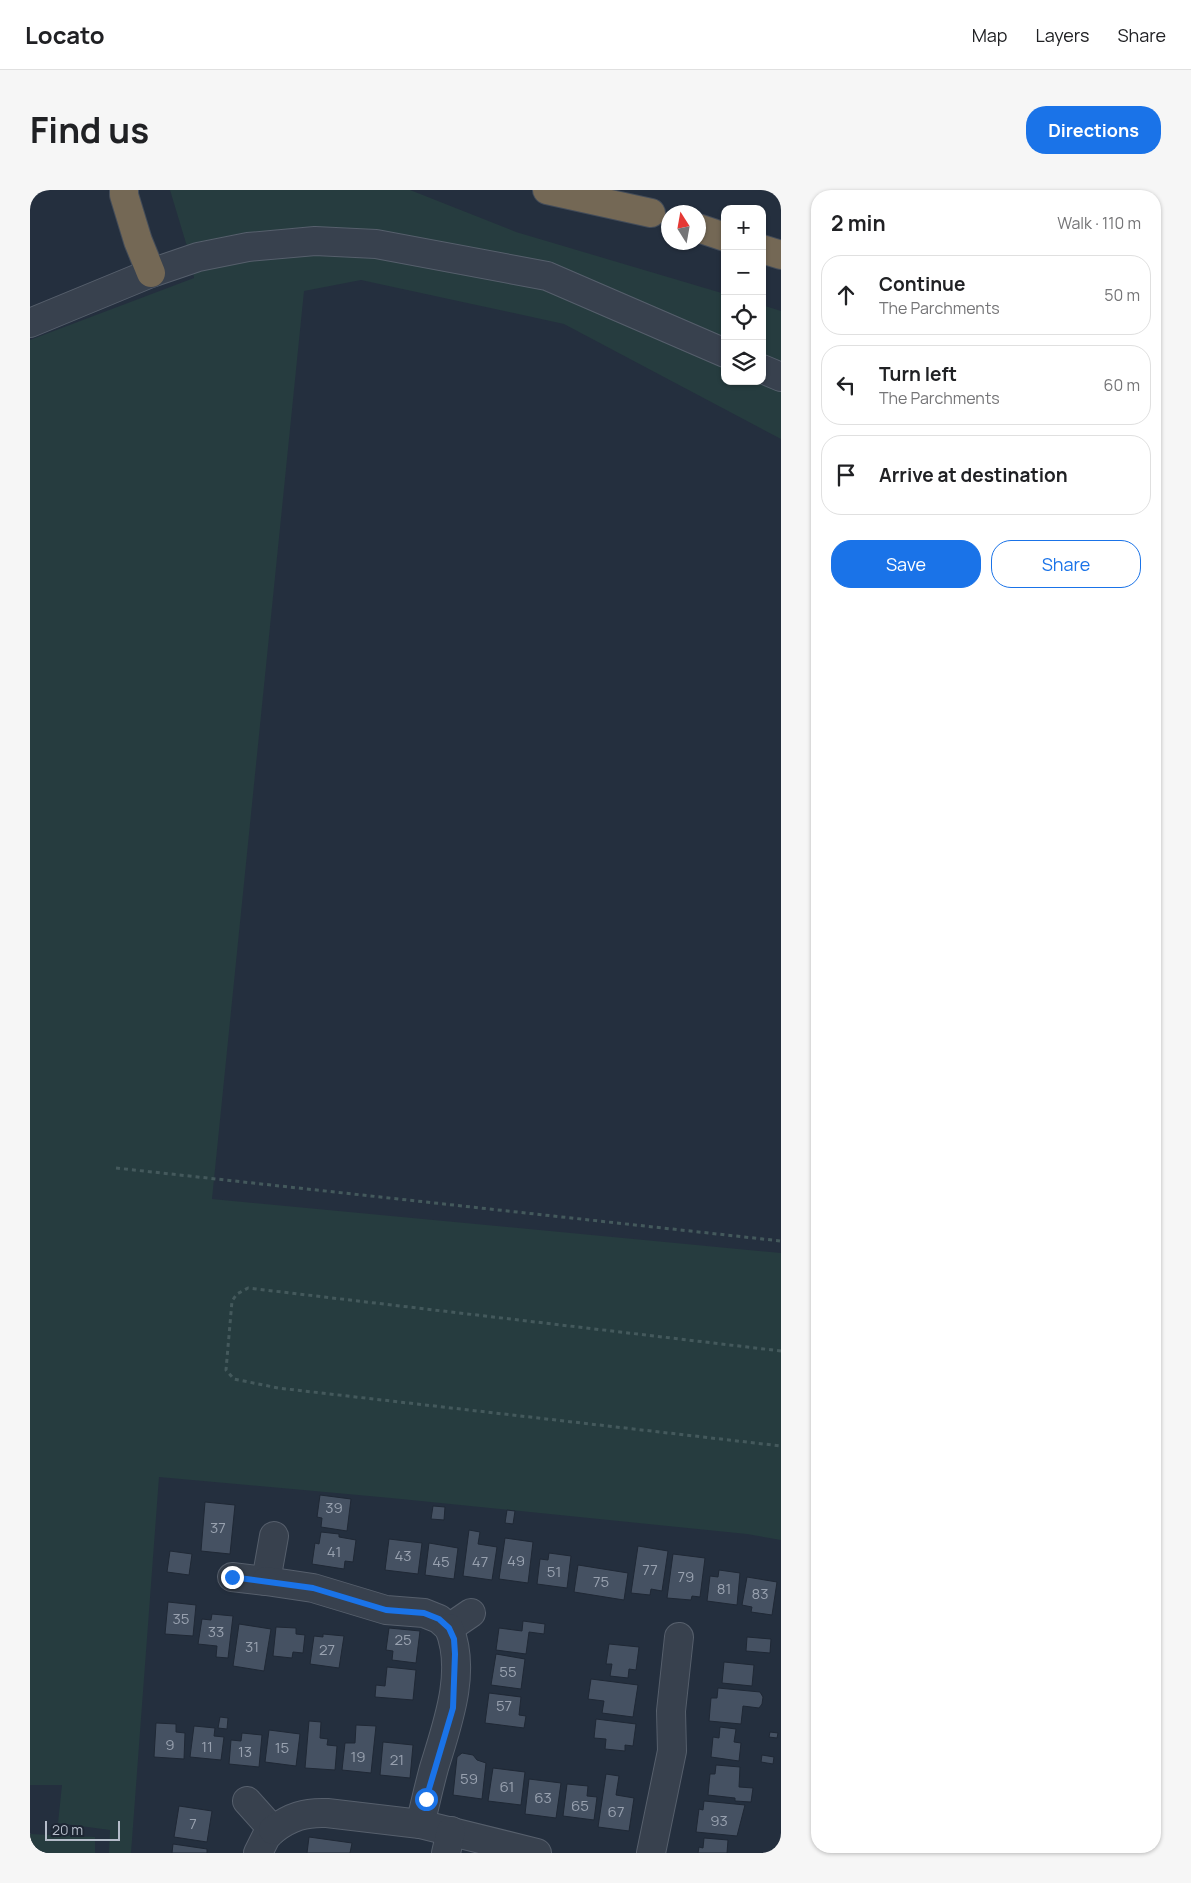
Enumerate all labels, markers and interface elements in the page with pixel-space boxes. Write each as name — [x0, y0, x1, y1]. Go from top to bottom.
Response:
text: Locato — [25, 18, 105, 51]
text: Map — [972, 23, 1007, 47]
text: Layers — [1035, 23, 1089, 47]
text: Share — [1117, 23, 1166, 47]
text: Find us — [30, 106, 149, 154]
button: Directions — [1026, 106, 1161, 154]
north arrow — [661, 205, 706, 250]
map controls — [721, 205, 766, 385]
button: + — [721, 205, 766, 250]
text: 2 min — [831, 209, 886, 237]
text: Walk · 110 m — [1057, 212, 1141, 234]
button: − — [721, 250, 766, 295]
text: Continue — [879, 271, 965, 297]
icon: ahead — [832, 281, 860, 309]
text: 50 m — [1104, 284, 1140, 306]
button: locate — [721, 295, 766, 340]
text: The Parchments — [879, 297, 1000, 319]
button: layers — [721, 340, 766, 385]
text: Turn left — [879, 361, 957, 387]
icon: left — [832, 371, 860, 399]
text: 60 m — [1104, 374, 1140, 396]
text: The Parchments — [879, 387, 1000, 409]
icon: arrive — [832, 461, 860, 489]
text: Arrive at destination — [879, 462, 1068, 488]
button: Save — [831, 540, 981, 588]
button: Share — [991, 540, 1141, 588]
house number: 39 — [325, 1497, 343, 1518]
house number: 37 — [210, 1517, 226, 1538]
house number: 41 — [327, 1541, 341, 1562]
house number: 43 — [394, 1545, 412, 1566]
house number: 49 — [507, 1550, 525, 1571]
house number: 45 — [432, 1551, 450, 1572]
house number: 47 — [472, 1551, 488, 1572]
house number: 77 — [642, 1559, 658, 1580]
house number: 51 — [547, 1561, 561, 1582]
route end — [221, 1566, 244, 1589]
house number: 79 — [678, 1566, 694, 1587]
house number: 75 — [593, 1571, 609, 1592]
house number: 81 — [717, 1578, 731, 1599]
house number: 83 — [751, 1583, 769, 1604]
house number: 35 — [173, 1608, 189, 1629]
house number: 33 — [208, 1621, 224, 1642]
house number: 25 — [394, 1629, 412, 1650]
house number: 31 — [245, 1636, 259, 1657]
house number: 27 — [319, 1639, 335, 1660]
house number: 55 — [499, 1661, 517, 1682]
house number: 57 — [496, 1695, 512, 1716]
house number: 9 — [165, 1734, 175, 1755]
house number: 11 — [201, 1736, 213, 1757]
house number: 15 — [275, 1737, 289, 1758]
house number: 13 — [238, 1741, 252, 1762]
house number: 19 — [350, 1746, 366, 1767]
house number: 21 — [390, 1749, 404, 1770]
house number: 59 — [460, 1768, 478, 1789]
house number: 61 — [500, 1776, 514, 1797]
house number: 63 — [534, 1787, 552, 1808]
route start — [415, 1788, 438, 1811]
house number: 65 — [571, 1795, 589, 1816]
house number: 67 — [608, 1801, 624, 1822]
house number: 93 — [710, 1810, 728, 1831]
house number: 7 — [189, 1813, 197, 1834]
scale bar — [45, 1818, 120, 1841]
text: 20 m — [52, 1820, 83, 1839]

